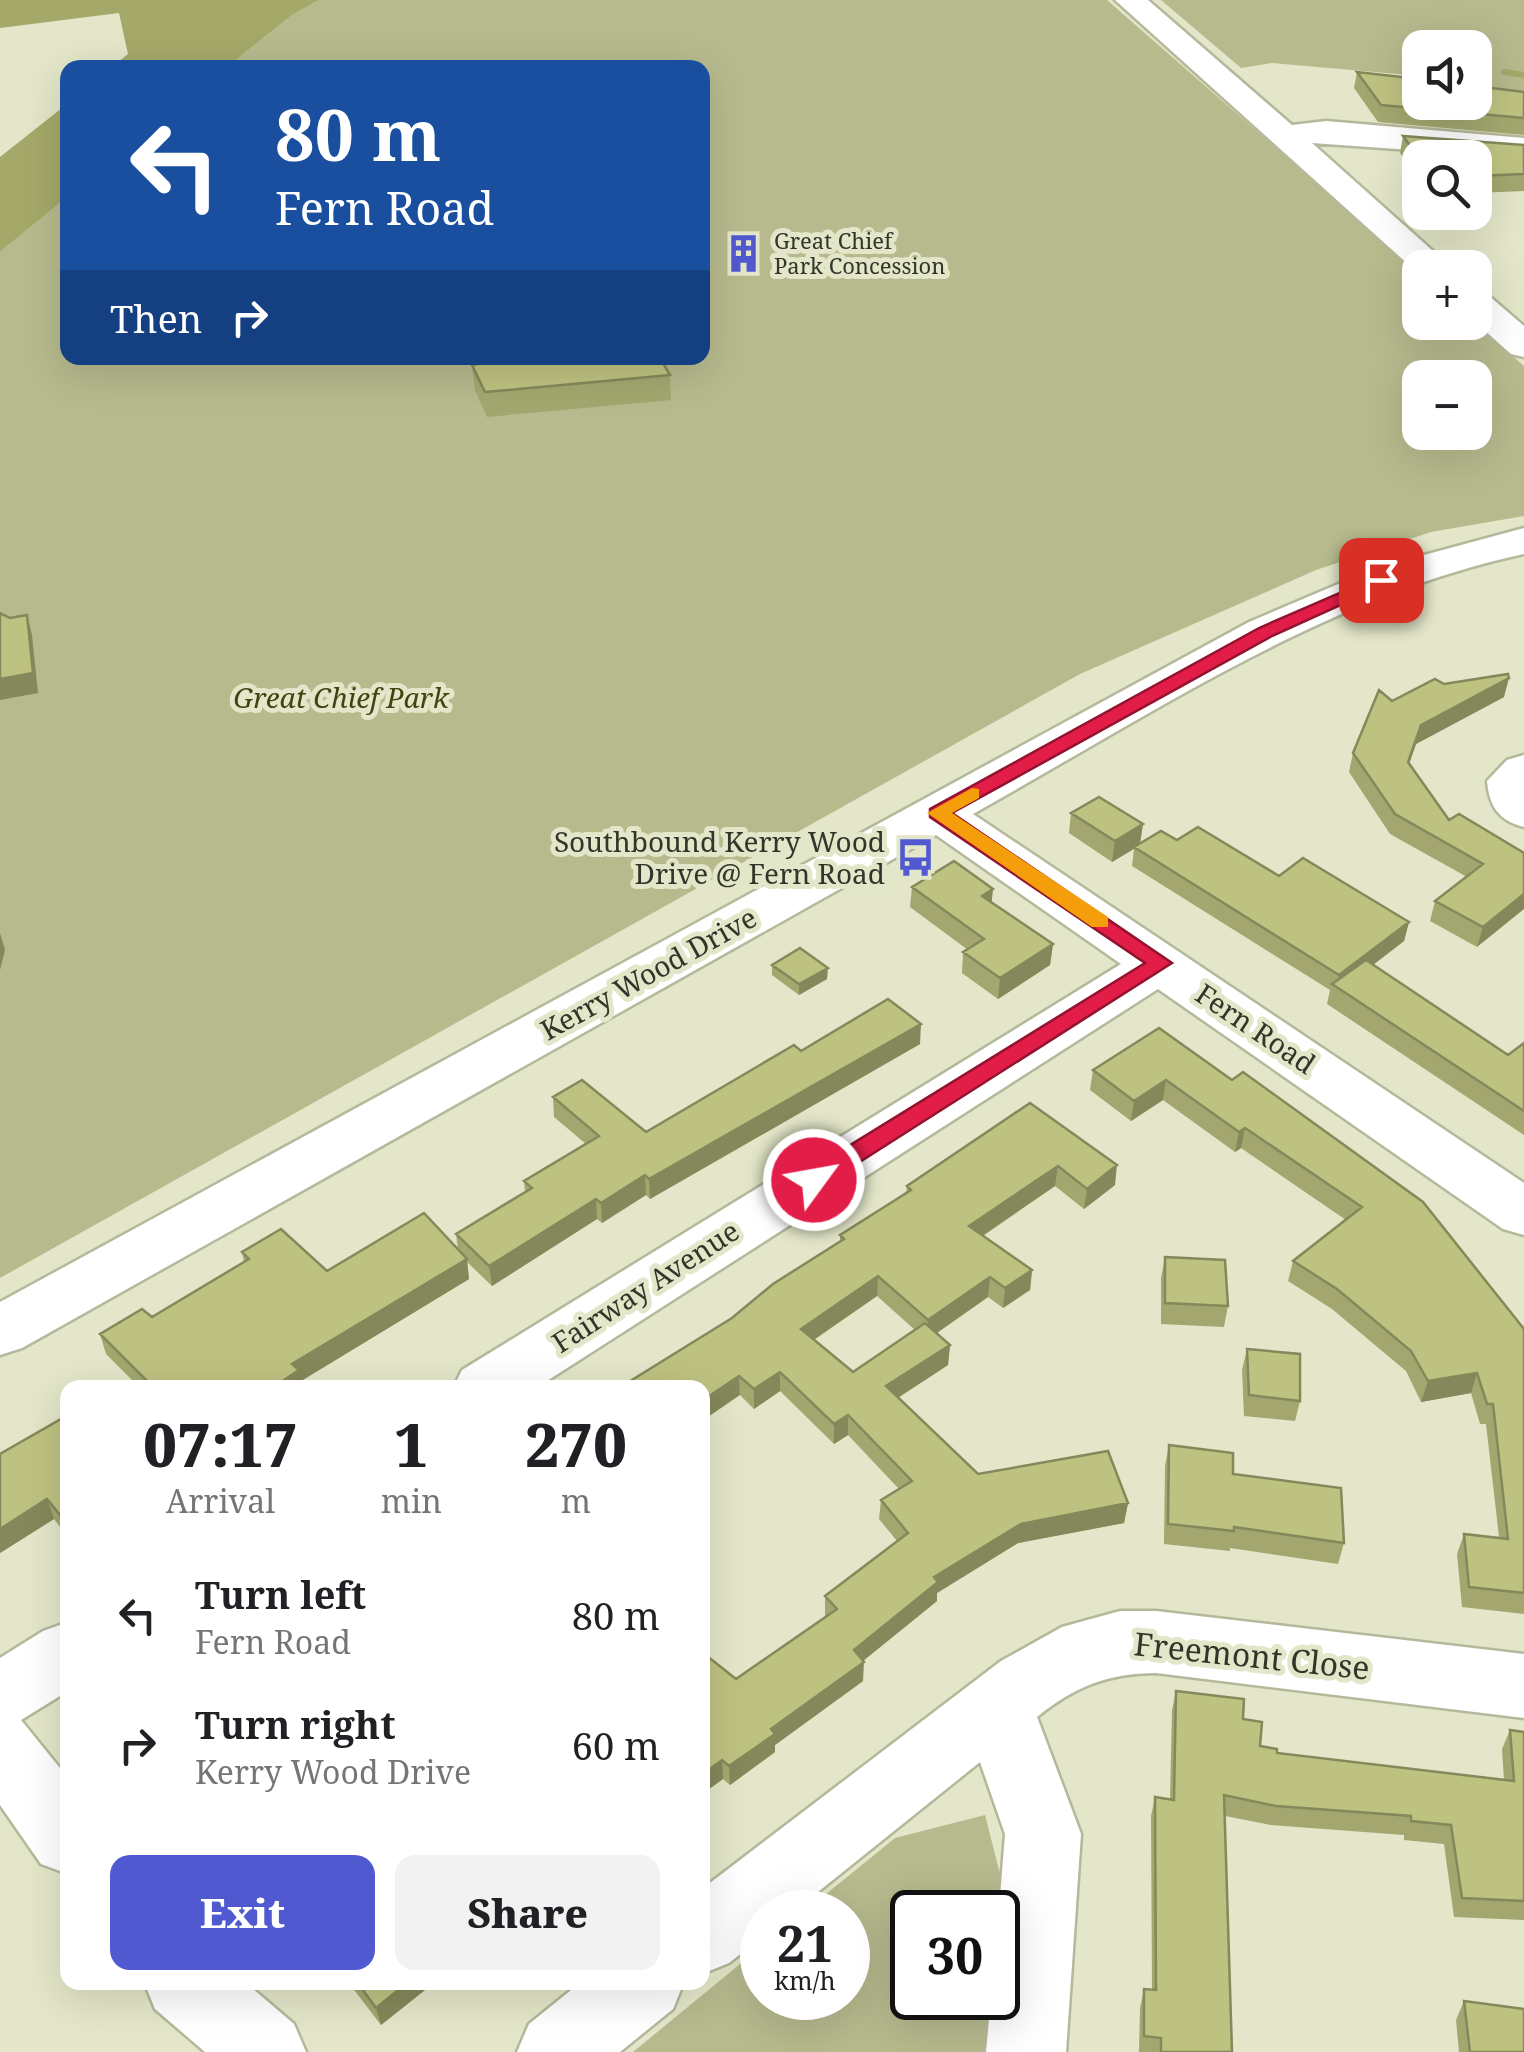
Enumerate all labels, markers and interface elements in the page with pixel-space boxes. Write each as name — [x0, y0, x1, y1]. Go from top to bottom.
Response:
map controls — [1402, 30, 1492, 450]
button: sound — [1402, 30, 1492, 120]
text: 80 m — [275, 86, 441, 182]
icon: left — [110, 100, 240, 230]
button: search — [1402, 140, 1492, 230]
text: Fern Road — [275, 177, 494, 238]
place label: Great Chief Park Concession — [774, 225, 945, 280]
building icon: Great Chief Park Concession — [723, 232, 765, 274]
button: + — [1402, 250, 1492, 340]
icon: right — [222, 290, 277, 345]
text: Then — [110, 292, 202, 344]
button: − — [1402, 360, 1492, 450]
pin — [1339, 538, 1424, 623]
icon: arrive — [1354, 553, 1409, 608]
park label: Great Chief Park — [233, 678, 450, 716]
place label: Southbound Kerry Wood Drive @ Fern Road — [554, 822, 885, 892]
bus stop icon: Southbound Kerry Wood Drive @ Fern Road — [894, 836, 936, 878]
street label: Kerry Wood Drive — [533, 898, 763, 1048]
street label: Fern Road — [1189, 974, 1323, 1082]
position arrow — [762, 1128, 866, 1232]
street label: Fairway Avenue — [544, 1211, 746, 1361]
text: 07:17 — [143, 1403, 298, 1485]
text: 1 — [394, 1403, 428, 1485]
text: 270 — [525, 1403, 627, 1485]
text: Arrival — [166, 1479, 275, 1522]
text: min — [381, 1479, 442, 1522]
text: m — [561, 1479, 591, 1522]
text: Turn left — [195, 1568, 366, 1620]
icon: left — [110, 1588, 165, 1643]
text: 80 m — [572, 1589, 660, 1641]
text: Fern Road — [195, 1620, 351, 1663]
street label: Freemont Close — [1132, 1621, 1372, 1689]
text: Turn right — [195, 1698, 396, 1750]
icon: right — [110, 1718, 165, 1773]
text: 60 m — [572, 1719, 660, 1771]
text: Kerry Wood Drive — [195, 1750, 471, 1793]
button: Exit — [110, 1855, 375, 1970]
button: Share — [395, 1855, 660, 1970]
speed limit sign: 30 — [890, 1890, 1020, 2020]
text: 21 — [777, 1909, 833, 1977]
text: km/h — [774, 1963, 836, 1997]

